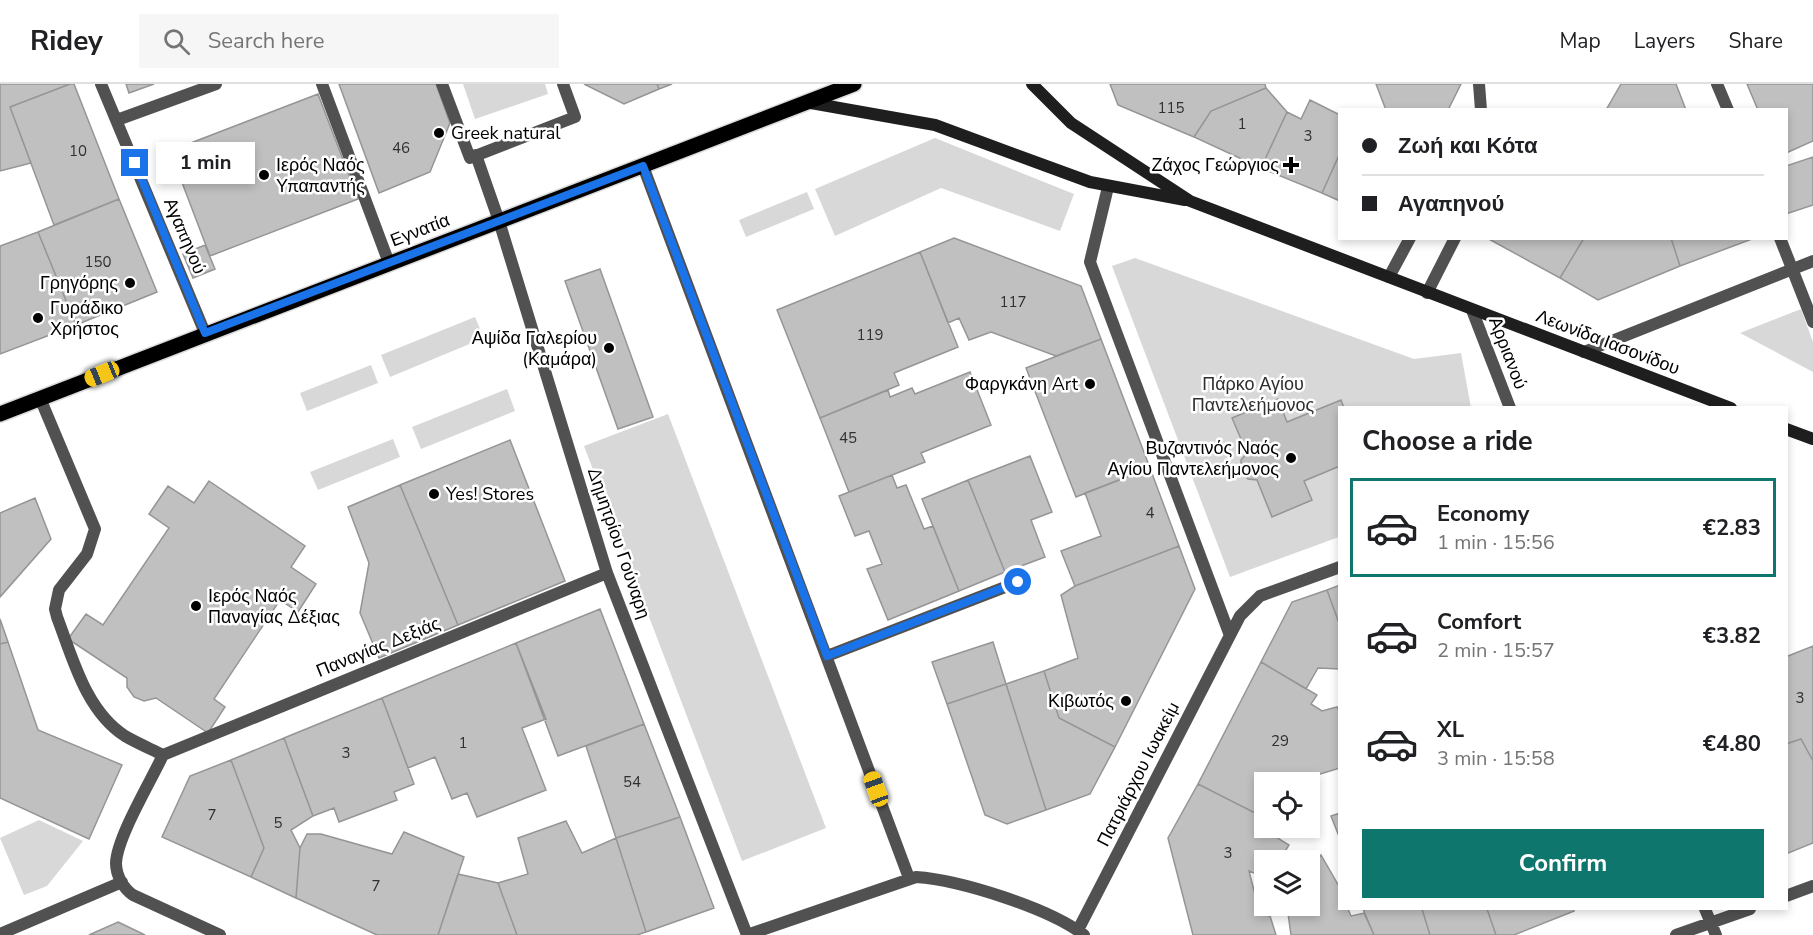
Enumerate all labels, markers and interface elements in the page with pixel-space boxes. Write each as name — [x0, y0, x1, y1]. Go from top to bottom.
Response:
search box — [139, 14, 559, 68]
text: Ridey — [30, 22, 103, 60]
icon: search — [160, 25, 193, 58]
text: Search here — [208, 26, 324, 56]
text: Map — [1559, 27, 1601, 55]
text: Layers — [1634, 27, 1695, 55]
text: Share — [1728, 27, 1783, 55]
house number: 115 — [1157, 98, 1185, 118]
house number: 1 — [1237, 114, 1247, 134]
place label: Greek natural — [451, 121, 561, 145]
marker: Greek natural — [432, 126, 446, 140]
house number: 3 — [1303, 126, 1313, 146]
text: Ζωή και Κότα — [1398, 131, 1537, 161]
house number: 46 — [392, 138, 410, 158]
house number: 10 — [69, 141, 87, 161]
callout: 1 min — [156, 142, 255, 184]
route end — [121, 149, 148, 176]
text: 1 min — [180, 149, 231, 176]
place label: Ιερός Ναός Υπαπαντής — [276, 153, 365, 198]
place label: Ζάχος Γεώργιος — [1151, 153, 1279, 177]
marker: Ζάχος Γεώργιος — [1284, 158, 1298, 172]
marker: Ιερός Ναός Υπαπαντής — [257, 168, 271, 182]
text: Αγαπηνού — [1398, 189, 1504, 219]
street label: Αγαπηνού — [158, 194, 212, 278]
street label: Εγνατία — [387, 208, 453, 252]
house number: 150 — [84, 252, 112, 272]
place label: Γρηγόρης — [40, 271, 118, 295]
marker: Γρηγόρης — [123, 276, 137, 290]
house number: 117 — [999, 292, 1027, 312]
place label: Γυράδικο Χρήστος — [50, 296, 123, 341]
street label: Λεωνίδα Ιασονίδου — [1533, 304, 1683, 380]
marker: Γυράδικο Χρήστος — [31, 311, 45, 325]
street label: Αρριανού — [1483, 313, 1533, 393]
house number: 119 — [856, 325, 884, 345]
place label: Αψίδα Γαλερίου (Καμάρα) — [472, 326, 597, 371]
marker: Αψίδα Γαλερίου (Καμάρα) — [602, 341, 616, 355]
car — [82, 359, 122, 389]
place label: Φαργκάνη Art — [965, 372, 1079, 396]
park label: Πάρκο Αγίου Παντελεήμονος — [1192, 372, 1315, 417]
marker: Φαργκάνη Art — [1083, 377, 1097, 391]
text: Choose a ride — [1362, 423, 1533, 460]
house number: 45 — [839, 428, 857, 448]
place label: Βυζαντινός Ναός Αγίου Παντελεήμονος — [1107, 436, 1279, 481]
marker: Βυζαντινός Ναός Αγίου Παντελεήμονος — [1284, 451, 1298, 465]
street label: Δημητρίου Γούναρη — [582, 464, 656, 622]
place label: Yes! Stores — [445, 482, 534, 506]
marker: Yes! Stores — [427, 487, 441, 501]
text: Economy — [1437, 499, 1529, 529]
icon: car — [1365, 501, 1419, 555]
house number: 4 — [1145, 503, 1155, 523]
text: €2.83 — [1703, 513, 1761, 543]
text: 1 min · 15:56 — [1437, 529, 1555, 556]
route start — [1004, 568, 1031, 595]
place label: Ιερός Ναός Παναγίας Δέξιας — [208, 584, 340, 629]
marker: Ιερός Ναός Παναγίας Δέξιας — [189, 599, 203, 613]
text: Comfort — [1437, 607, 1521, 637]
icon: car — [1365, 609, 1419, 663]
street label: Παναγίας Δεξιάς — [312, 611, 444, 683]
text: €3.82 — [1703, 621, 1761, 651]
text: 2 min · 15:57 — [1437, 637, 1555, 664]
house number: 3 — [1795, 688, 1805, 708]
place label: Κιβωτός — [1048, 689, 1114, 713]
marker: Κιβωτός — [1119, 694, 1133, 708]
street label: Πατριάρχου Ιωακείμ — [1091, 698, 1185, 850]
text: XL — [1437, 715, 1464, 745]
icon: car — [1365, 717, 1419, 771]
text: €4.80 — [1703, 729, 1761, 759]
house number: 29 — [1271, 731, 1289, 751]
house number: 1 — [458, 733, 468, 753]
house number: 3 — [341, 743, 351, 763]
text: 3 min · 15:58 — [1437, 745, 1555, 772]
car — [861, 769, 891, 809]
house number: 54 — [623, 772, 641, 792]
map controls — [1254, 772, 1320, 916]
button: locate — [1254, 772, 1320, 838]
house number: 7 — [207, 805, 217, 825]
house number: 5 — [273, 813, 283, 833]
button: Confirm — [1362, 829, 1764, 898]
house number: 3 — [1223, 843, 1233, 863]
button: layers — [1254, 850, 1320, 916]
house number: 7 — [371, 876, 381, 896]

